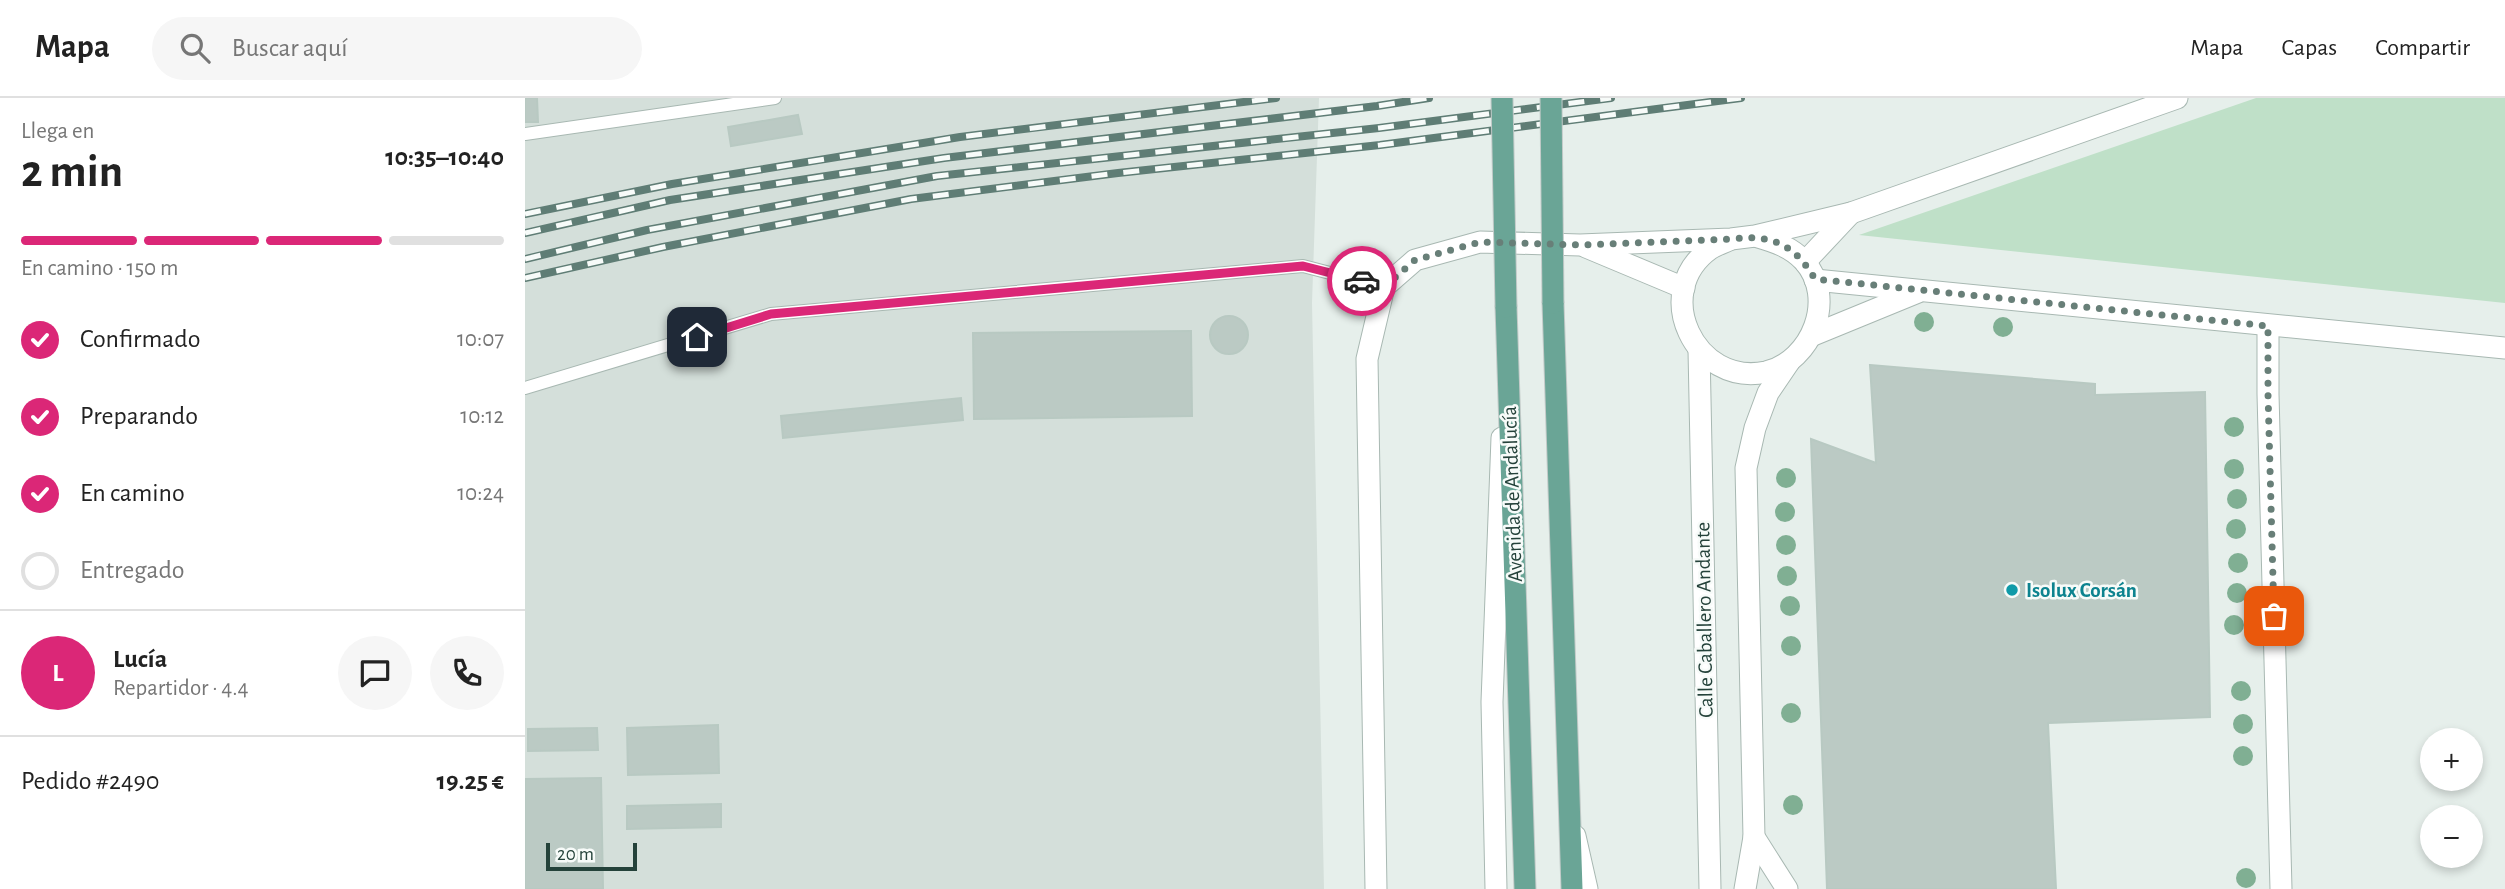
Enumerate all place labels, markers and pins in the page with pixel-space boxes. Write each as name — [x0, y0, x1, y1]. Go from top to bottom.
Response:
pin — [667, 307, 727, 367]
place label: Isolux Corsán — [2026, 580, 2137, 601]
marker: Isolux Corsán — [2004, 582, 2020, 598]
pin — [2244, 586, 2304, 646]

